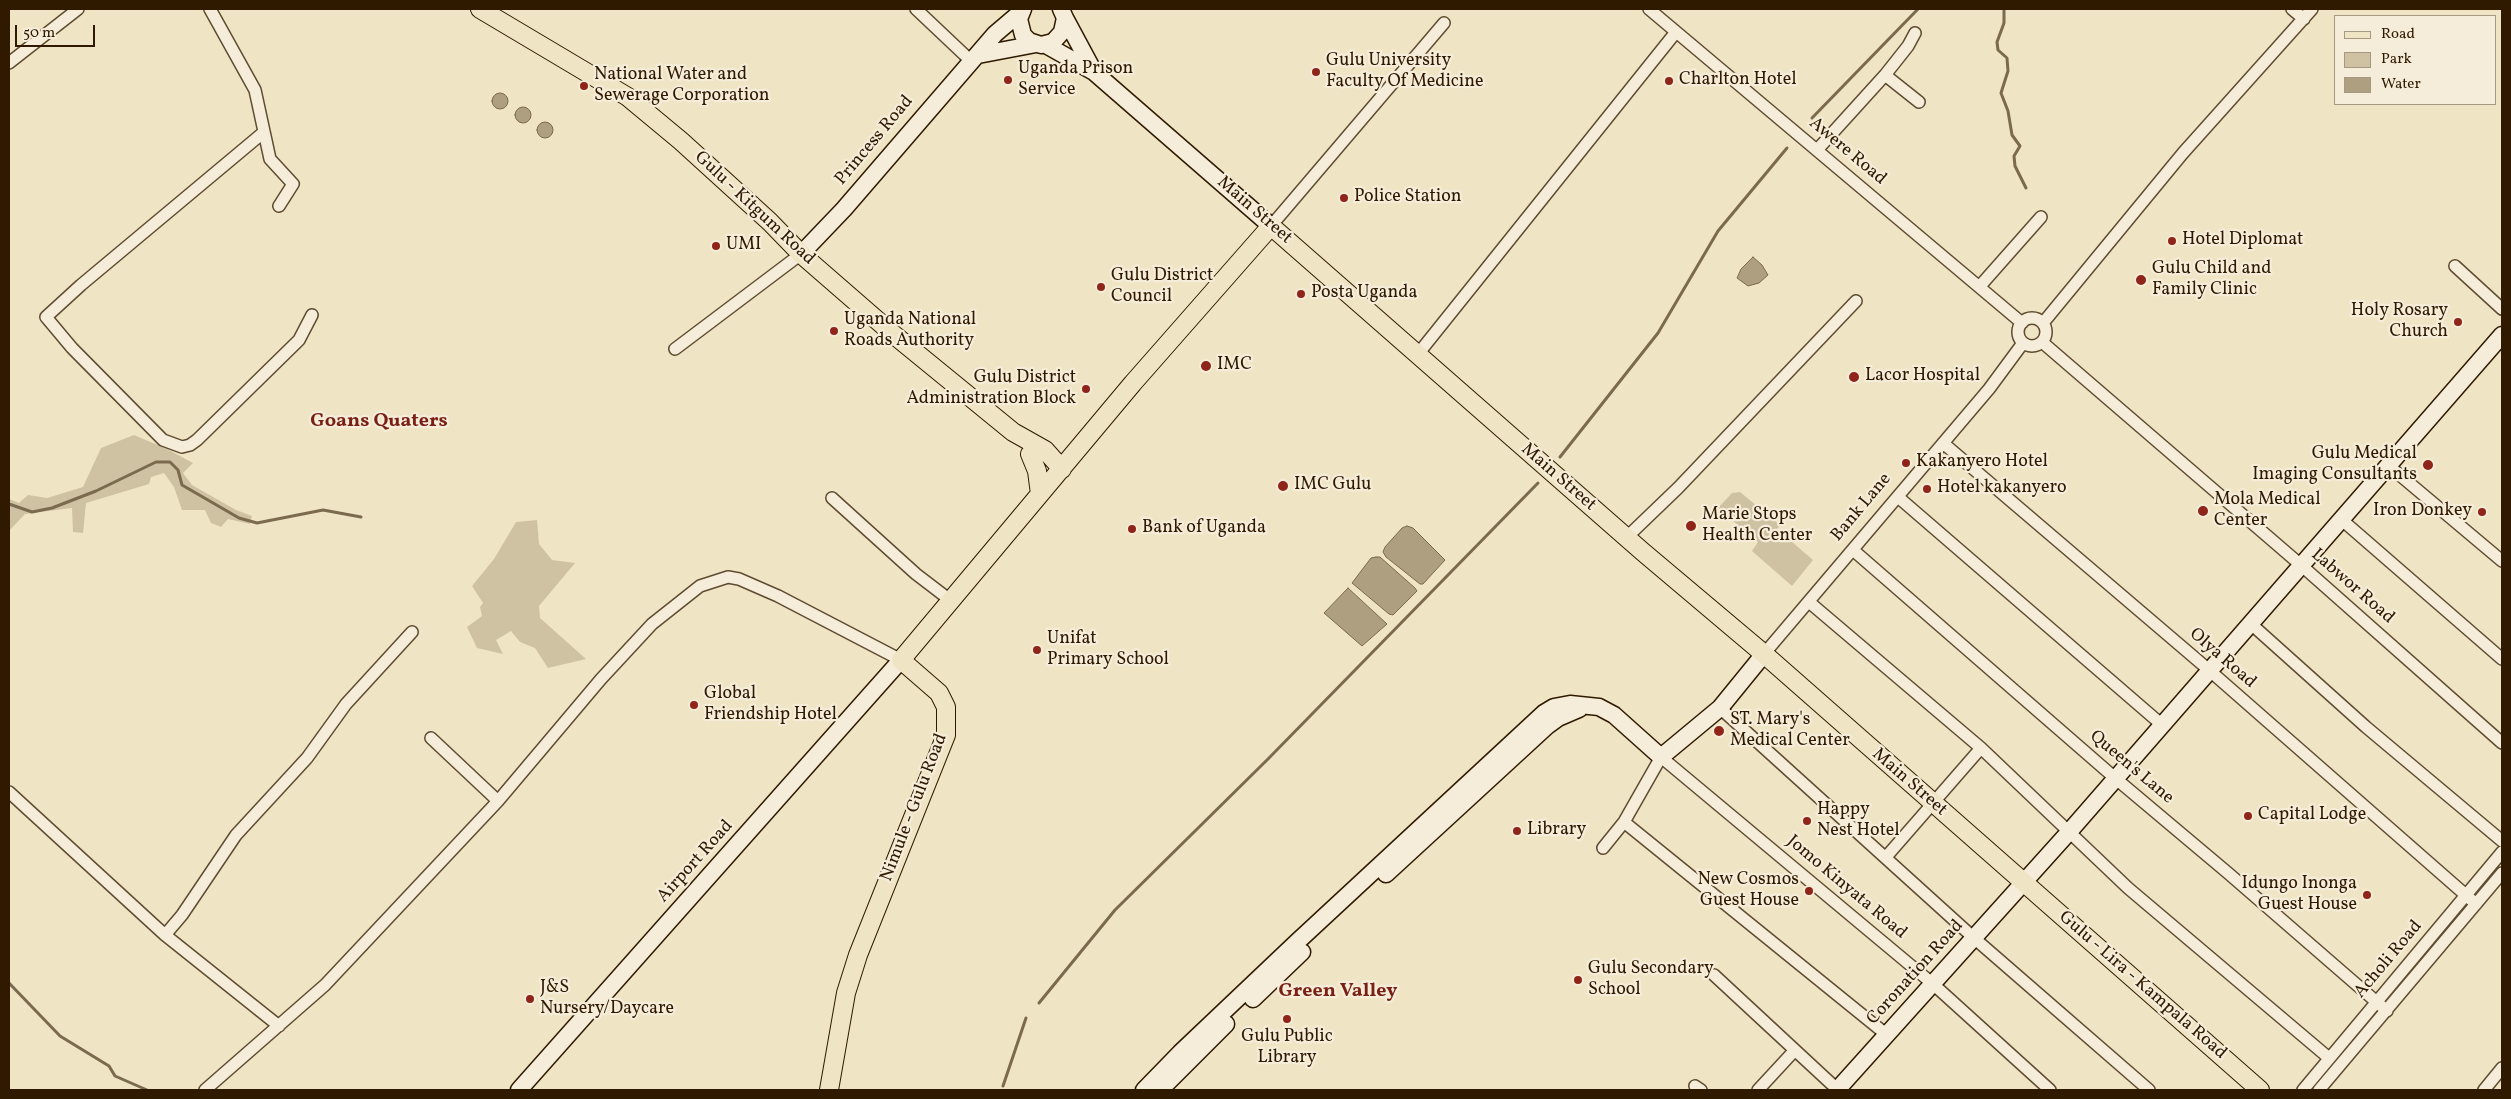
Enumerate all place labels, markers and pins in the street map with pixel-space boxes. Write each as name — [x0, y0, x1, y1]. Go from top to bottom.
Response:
place label: Gulu University Faculty Of Medicine — [1326, 51, 1484, 94]
place label: Uganda Prison Service — [1018, 59, 1133, 102]
place label: National Water and Sewerage Corporation — [594, 65, 769, 108]
marker: Gulu University Faculty Of Medicine — [1310, 66, 1322, 78]
place label: Charlton Hotel — [1679, 70, 1797, 92]
marker: Uganda Prison Service — [1002, 74, 1014, 86]
marker: Charlton Hotel — [1663, 75, 1675, 87]
marker: National Water and Sewerage Corporation — [578, 80, 590, 92]
place label: Police Station — [1354, 187, 1461, 209]
marker: Police Station — [1338, 192, 1350, 204]
place label: Hotel Diplomat — [2182, 230, 2303, 252]
place label: UMI — [726, 235, 761, 257]
marker: Hotel Diplomat — [2166, 235, 2178, 247]
marker: UMI — [710, 240, 722, 252]
place label: Gulu Child and Family Clinic — [2152, 259, 2271, 302]
place label: Gulu District Council — [1111, 266, 1213, 308]
marker: Gulu Child and Family Clinic — [2134, 273, 2148, 287]
marker: Gulu District Council — [1095, 281, 1107, 293]
place label: Posta Uganda — [1311, 283, 1417, 305]
marker: Posta Uganda — [1295, 288, 1307, 300]
place label: Holy Rosary Church — [2351, 301, 2448, 344]
place label: Uganda National Roads Authority — [844, 310, 976, 352]
marker: Holy Rosary Church — [2452, 316, 2464, 328]
marker: Uganda National Roads Authority — [828, 325, 840, 337]
place label: IMC — [1217, 355, 1252, 377]
marker: IMC — [1199, 359, 1213, 373]
place label: Lacor Hospital — [1865, 366, 1980, 388]
place label: Gulu District Administration Block — [907, 368, 1076, 410]
marker: Lacor Hospital — [1847, 370, 1861, 384]
marker: Gulu District Administration Block — [1080, 383, 1092, 395]
place label: Gulu Medical Imaging Consultants — [2252, 444, 2417, 486]
place label: Kakanyero Hotel — [1916, 452, 2048, 474]
marker: Kakanyero Hotel — [1900, 457, 1912, 469]
marker: Gulu Medical Imaging Consultants — [2421, 458, 2435, 472]
place label: IMC Gulu — [1294, 475, 1371, 497]
place label: Hotel kakanyero — [1937, 478, 2067, 500]
marker: IMC Gulu — [1276, 479, 1290, 493]
marker: Hotel kakanyero — [1921, 483, 1933, 495]
place label: Mola Medical Center — [2214, 490, 2321, 532]
place label: Iron Donkey — [2373, 501, 2472, 523]
marker: Mola Medical Center — [2196, 504, 2210, 518]
place label: Marie Stops Health Center — [1702, 505, 1812, 548]
marker: Iron Donkey — [2476, 506, 2488, 518]
place label: Bank of Uganda — [1142, 518, 1266, 540]
marker: Marie Stops Health Center — [1684, 519, 1698, 533]
marker: Bank of Uganda — [1126, 523, 1138, 535]
place label: Unifat Primary School — [1047, 629, 1169, 672]
marker: Unifat Primary School — [1031, 644, 1043, 656]
place label: Global Friendship Hotel — [704, 684, 837, 726]
marker: Global Friendship Hotel — [688, 699, 700, 711]
place label: ST. Mary's Medical Center — [1730, 710, 1850, 752]
marker: ST. Mary's Medical Center — [1712, 724, 1726, 738]
place label: Happy Nest Hotel — [1817, 800, 1900, 842]
place label: Capital Lodge — [2258, 805, 2366, 827]
marker: Capital Lodge — [2242, 810, 2254, 822]
marker: Happy Nest Hotel — [1801, 815, 1813, 827]
place label: Library — [1527, 820, 1586, 842]
marker: Library — [1511, 825, 1523, 837]
place label: New Cosmos Guest House — [1698, 870, 1799, 912]
place label: Idungo Inonga Guest House — [2242, 874, 2357, 916]
marker: New Cosmos Guest House — [1803, 885, 1815, 897]
marker: Idungo Inonga Guest House — [2361, 889, 2373, 901]
place label: Gulu Secondary School — [1588, 959, 1714, 1002]
marker: Gulu Secondary School — [1572, 974, 1584, 986]
place label: J&S Nursery/Daycare — [540, 978, 674, 1021]
marker: J&S Nursery/Daycare — [524, 993, 536, 1005]
marker: Gulu Public Library — [1281, 1013, 1293, 1025]
place label: Gulu Public Library — [1241, 1027, 1333, 1070]

